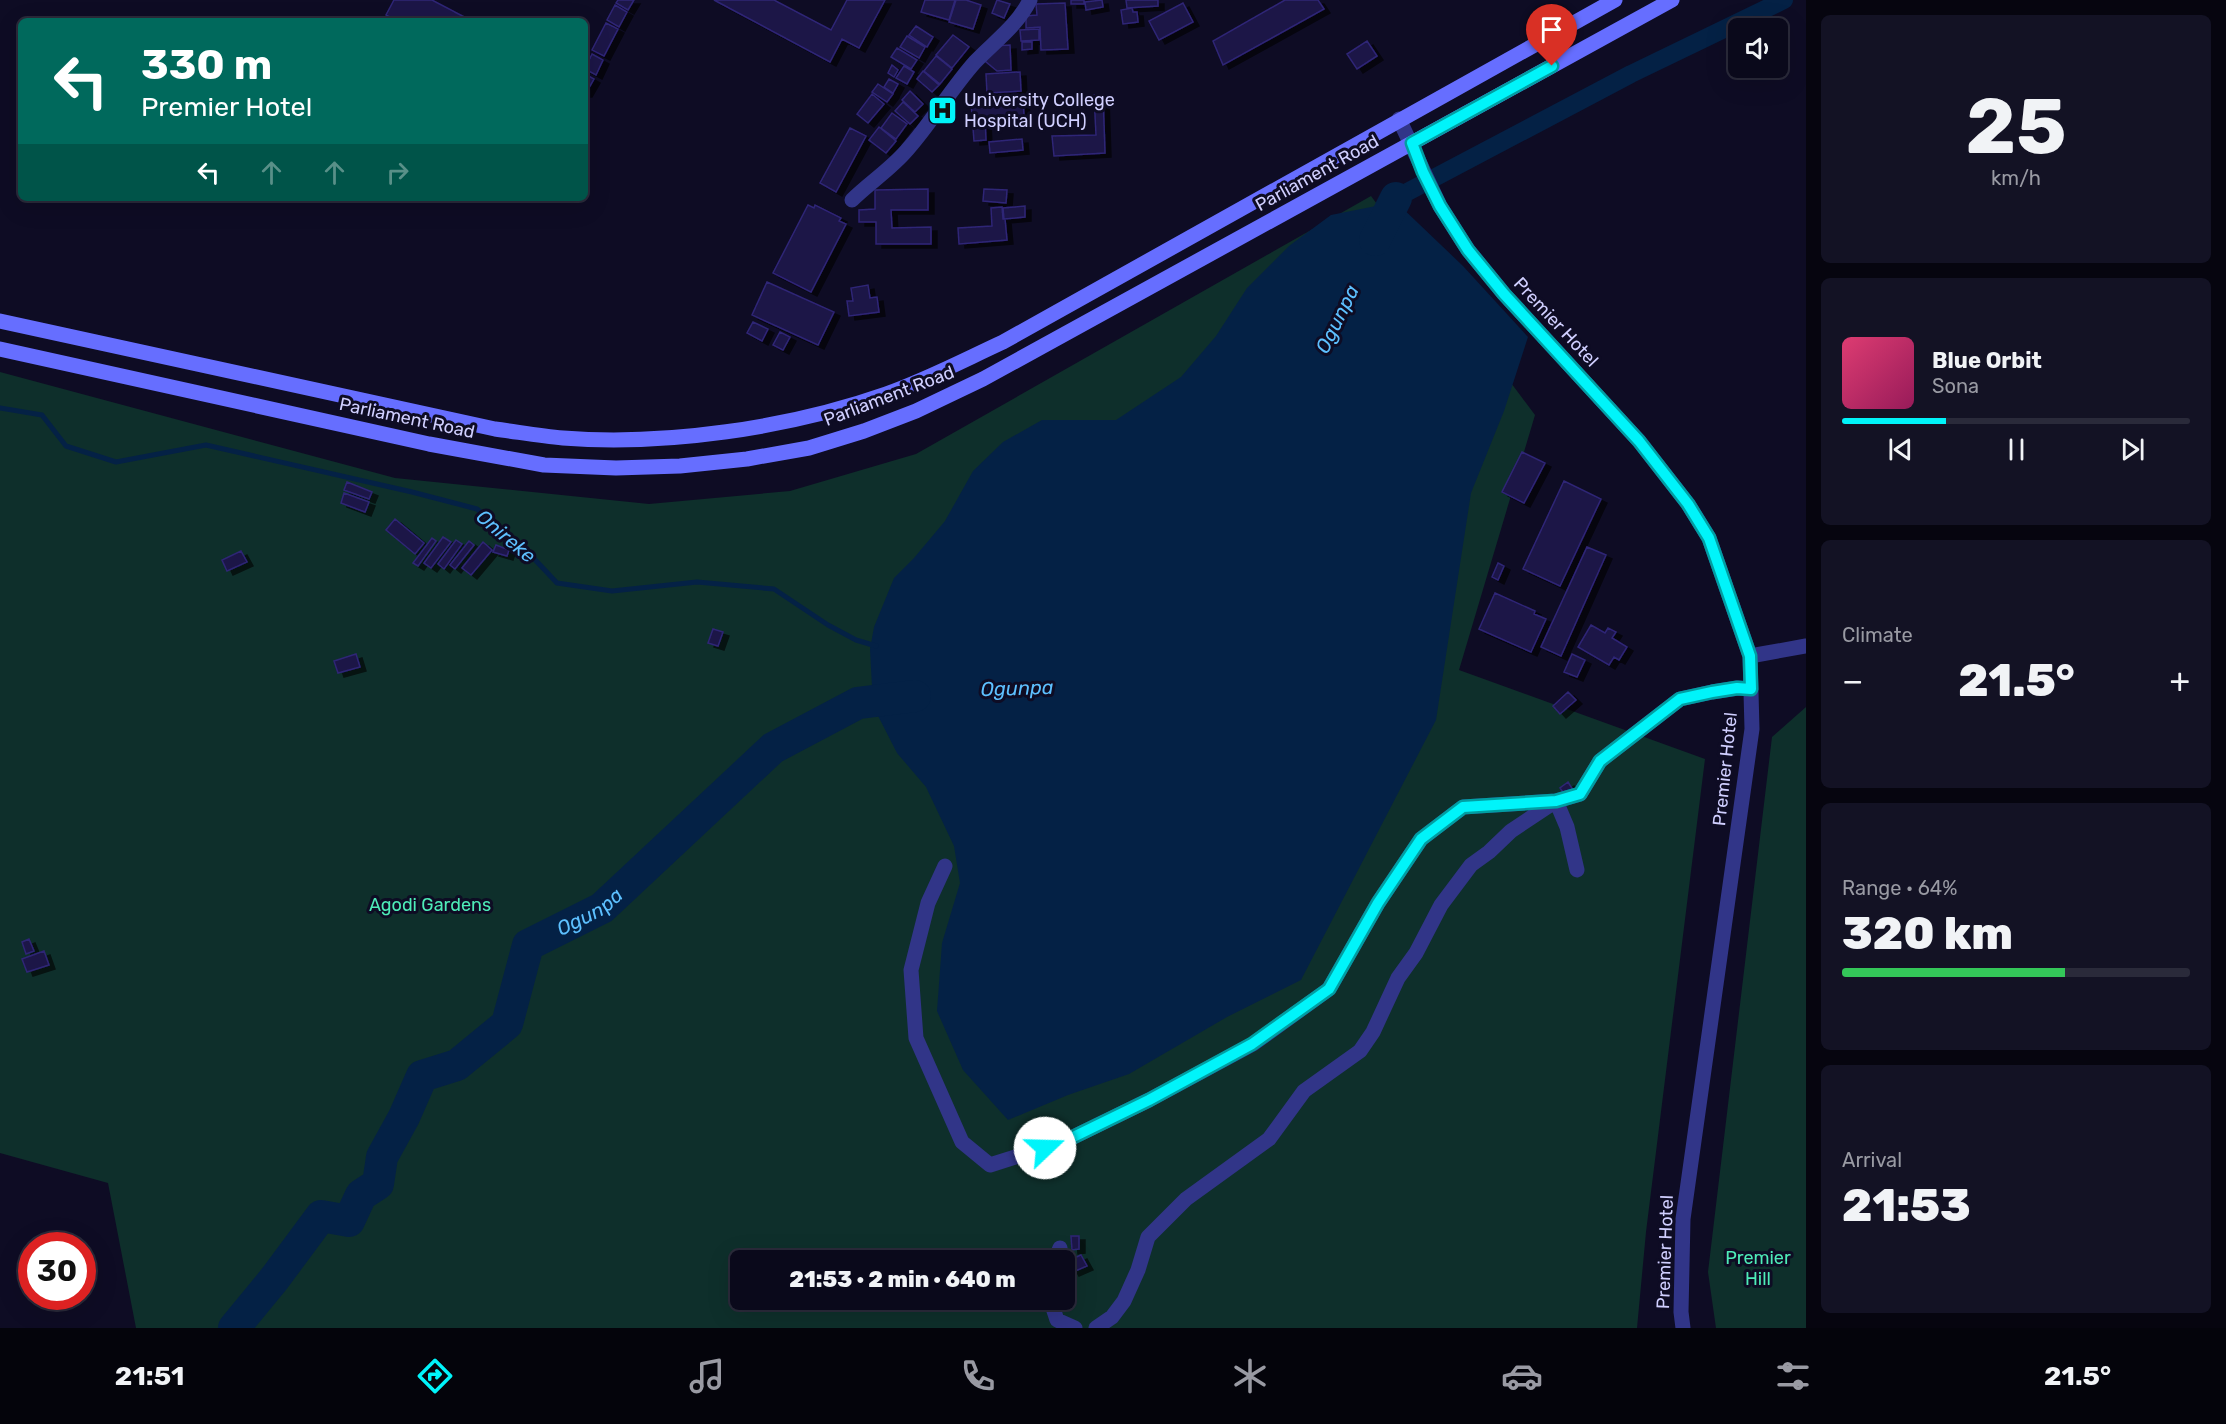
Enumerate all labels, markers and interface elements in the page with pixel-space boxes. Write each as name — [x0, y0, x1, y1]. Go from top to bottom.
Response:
pin — [1526, 4, 1577, 66]
icon: arrive — [1535, 13, 1568, 46]
map controls — [1728, 18, 1788, 78]
button: sound — [1728, 18, 1788, 78]
text: 330 m — [141, 40, 272, 90]
icon: left — [42, 42, 120, 120]
text: 25 — [1965, 80, 2067, 173]
place label: University College Hospital (UCH) — [964, 89, 1115, 132]
text: Premier Hotel — [141, 91, 312, 123]
hospital icon: University College Hospital (UCH) — [927, 94, 959, 126]
street label: Parliament Road — [1251, 130, 1383, 216]
icon: left — [192, 156, 225, 189]
icon: ahead — [255, 156, 288, 189]
icon: ahead — [318, 156, 351, 189]
icon: right — [381, 156, 414, 189]
text: km/h — [1991, 166, 2041, 190]
street label: Premier Hotel — [1509, 273, 1603, 371]
water label: Ogunpa — [1310, 281, 1364, 357]
text: Blue Orbit — [1932, 347, 2042, 374]
street label: Parliament Road — [821, 361, 957, 431]
text: Sona — [1932, 374, 1979, 398]
street label: Parliament Road — [337, 393, 477, 443]
icon: previous — [1884, 433, 1917, 466]
icon: pause — [2000, 433, 2033, 466]
icon: next — [2116, 433, 2149, 466]
water label: Onireke — [471, 504, 541, 568]
text: Climate — [1842, 623, 1913, 647]
text: 21.5° — [1958, 654, 2075, 707]
text: − — [1842, 661, 1863, 700]
text: + — [2169, 661, 2190, 700]
water label: Ogunpa — [980, 675, 1054, 701]
street label: Premier Hotel — [1708, 711, 1742, 827]
text: Range · 64% — [1842, 876, 1958, 900]
water label: Ogunpa — [552, 883, 628, 941]
park label: Agodi Gardens — [369, 894, 491, 916]
text: 320 km — [1842, 907, 2013, 960]
position arrow — [1013, 1116, 1077, 1180]
text: Arrival — [1842, 1148, 1902, 1172]
text: 21:53 — [1842, 1179, 1971, 1232]
street label: Premier Hotel — [1652, 1195, 1678, 1309]
speed limit sign: 30 — [18, 1232, 96, 1310]
park label: Premier Hill — [1725, 1247, 1791, 1290]
text: 21:53 · 2 min · 640 m — [789, 1266, 1016, 1293]
icon: directions — [414, 1355, 456, 1397]
icon: music — [686, 1355, 728, 1397]
icon: phone — [957, 1355, 999, 1397]
icon: climate — [1229, 1355, 1271, 1397]
icon: car — [1501, 1355, 1543, 1397]
icon: filters — [1772, 1355, 1814, 1397]
text: 21:51 — [115, 1360, 184, 1392]
text: 21.5° — [2044, 1360, 2111, 1392]

